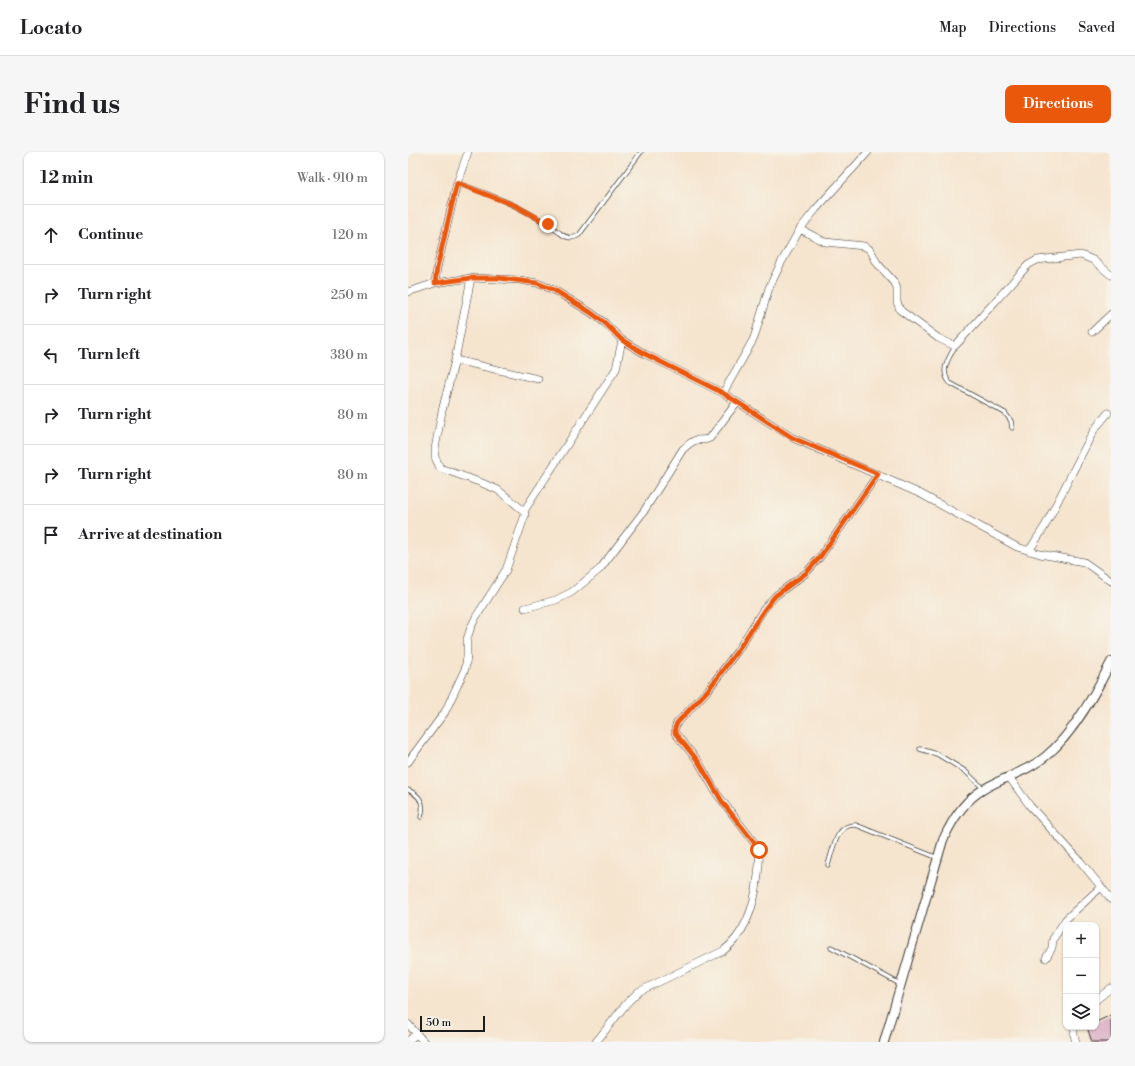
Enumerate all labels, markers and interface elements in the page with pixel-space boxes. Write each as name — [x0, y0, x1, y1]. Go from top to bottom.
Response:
text: Locato — [20, 16, 82, 40]
text: Map — [939, 19, 967, 37]
text: Directions — [989, 19, 1056, 37]
text: Saved — [1078, 19, 1115, 37]
button: Directions — [1005, 85, 1111, 123]
text: Find us — [24, 87, 120, 122]
text: 12 min — [40, 167, 93, 189]
text: Walk · 910 m — [297, 170, 368, 186]
route end — [539, 215, 557, 233]
icon: ahead — [40, 224, 62, 246]
text: Continue — [78, 225, 143, 244]
text: 120 m — [332, 227, 368, 243]
icon: right — [40, 284, 62, 306]
text: Turn right — [78, 285, 152, 304]
text: 250 m — [331, 287, 368, 303]
icon: left — [40, 344, 62, 366]
text: Turn left — [78, 345, 140, 364]
text: 380 m — [330, 347, 368, 363]
icon: right — [40, 404, 62, 426]
text: Turn right — [78, 405, 152, 424]
text: 80 m — [337, 407, 368, 423]
icon: right — [40, 464, 62, 486]
text: Turn right — [78, 465, 152, 484]
text: 80 m — [337, 467, 368, 483]
icon: arrive — [40, 524, 62, 546]
text: Arrive at destination — [78, 525, 222, 544]
route start — [750, 841, 768, 859]
map controls — [1063, 922, 1099, 1030]
button: + — [1063, 922, 1099, 958]
button: − — [1063, 958, 1099, 994]
button: layers — [1063, 994, 1099, 1030]
scale bar — [420, 1014, 485, 1033]
text: 50 m — [426, 1016, 451, 1030]

